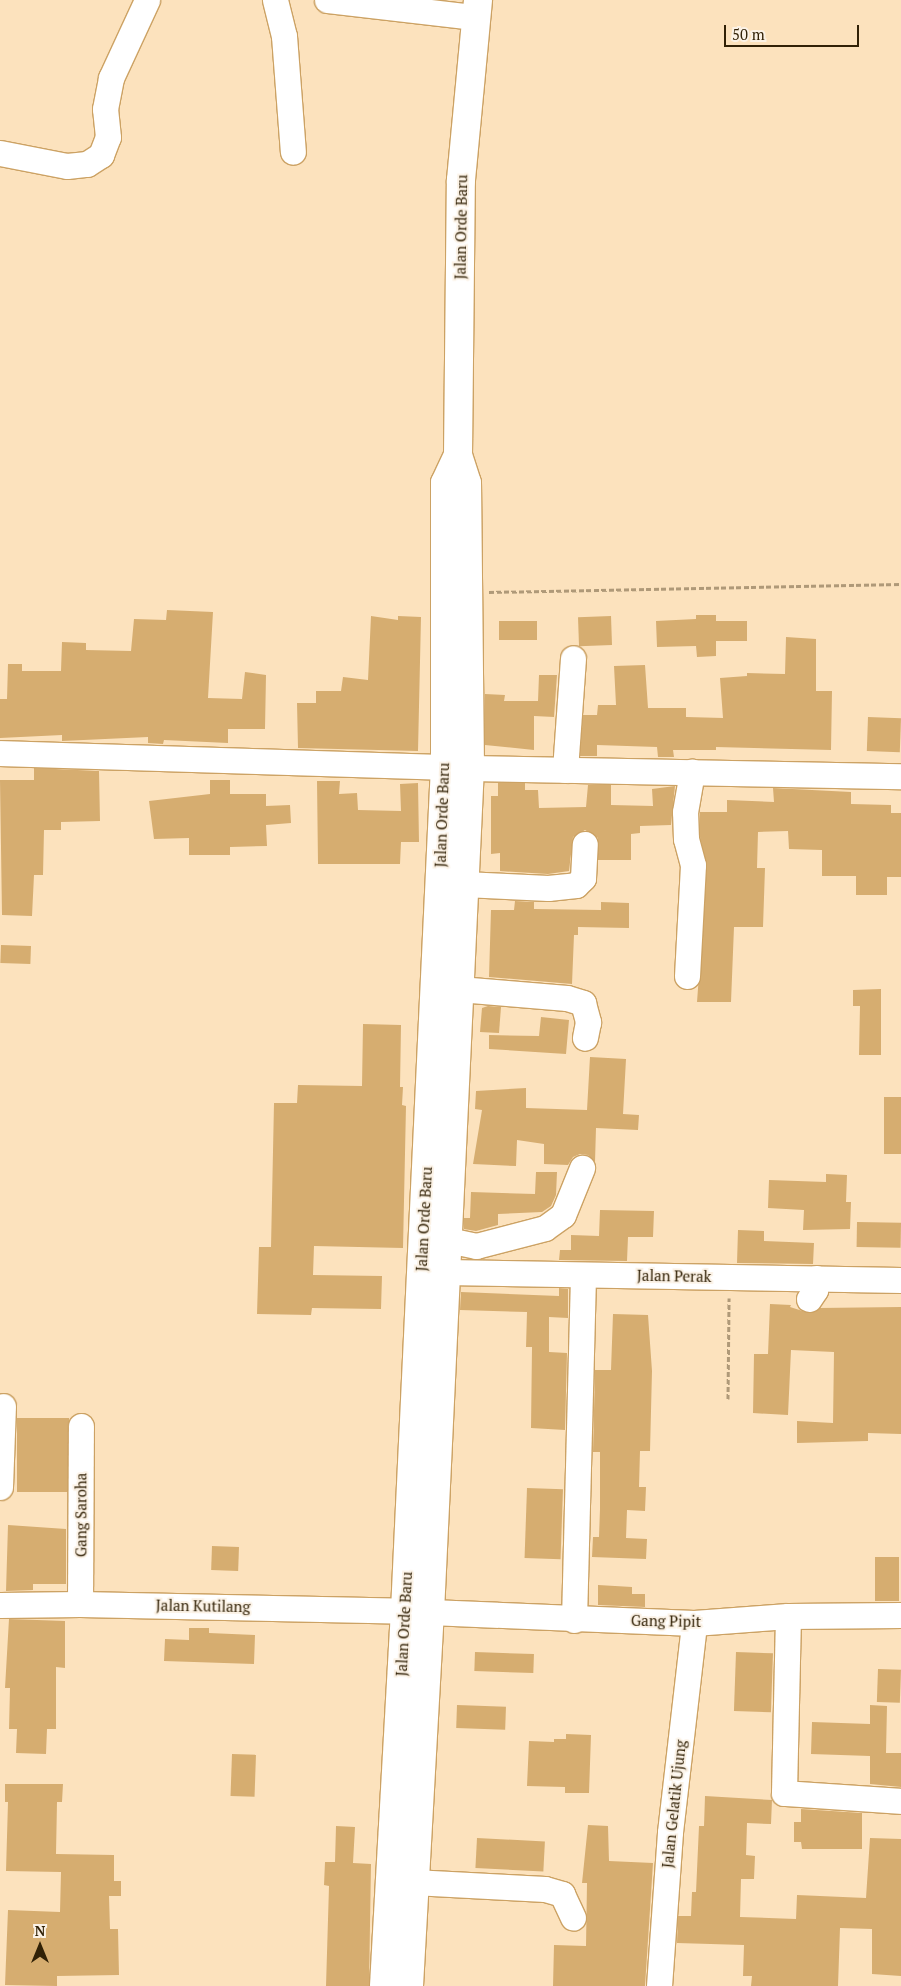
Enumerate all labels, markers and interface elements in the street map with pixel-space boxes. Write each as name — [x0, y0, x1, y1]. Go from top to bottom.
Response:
scale bar — [726, 15, 861, 47]
text: 50 m — [732, 24, 765, 44]
street label: Jalan Orde Baru — [451, 174, 471, 280]
street label: Jalan Orde Baru — [431, 762, 453, 868]
street label: Jalan Orde Baru — [412, 1166, 436, 1272]
street label: Jalan Perak — [637, 1266, 711, 1286]
street label: Gang Saroha — [72, 1473, 90, 1557]
street label: Jalan Orde Baru — [392, 1571, 416, 1677]
street label: Jalan Kutilang — [156, 1596, 250, 1616]
street label: Gang Pipit — [631, 1611, 701, 1631]
street label: Jalan Gelatik Ujung — [658, 1739, 690, 1869]
north arrow — [15, 1921, 65, 1971]
text: N — [35, 1921, 45, 1940]

